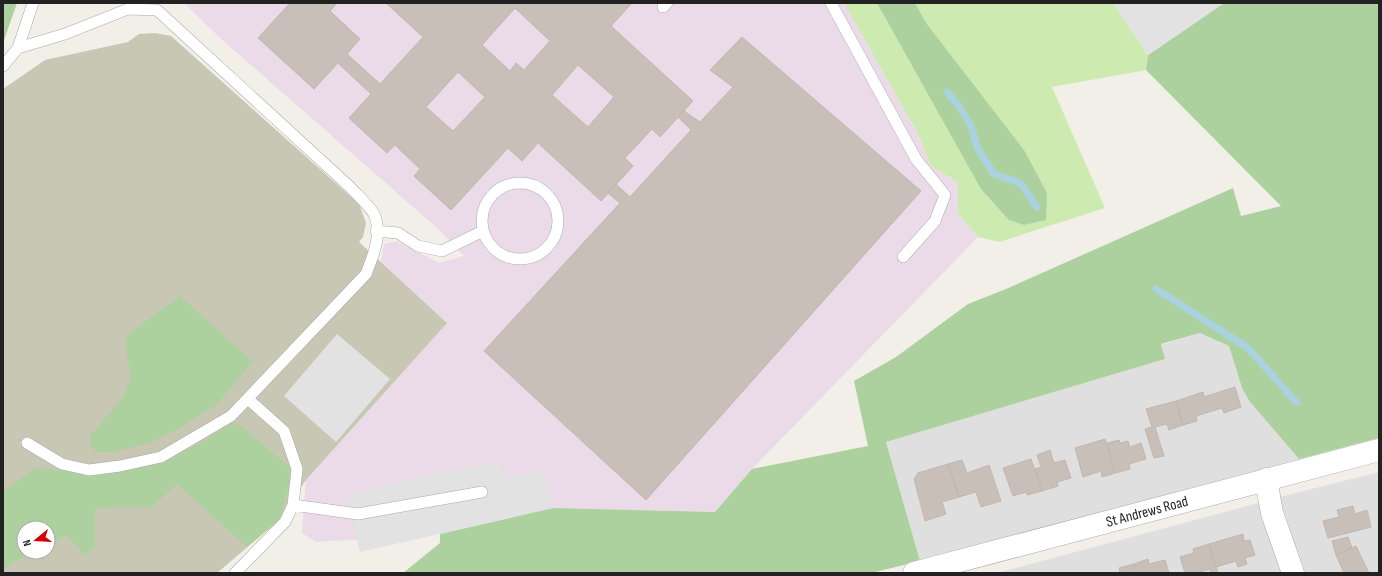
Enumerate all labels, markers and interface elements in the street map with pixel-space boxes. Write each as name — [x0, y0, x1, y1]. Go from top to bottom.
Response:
street label: St Andrews Road — [1104, 492, 1190, 532]
north arrow — [16, 520, 56, 560]
text: N — [20, 538, 34, 548]

